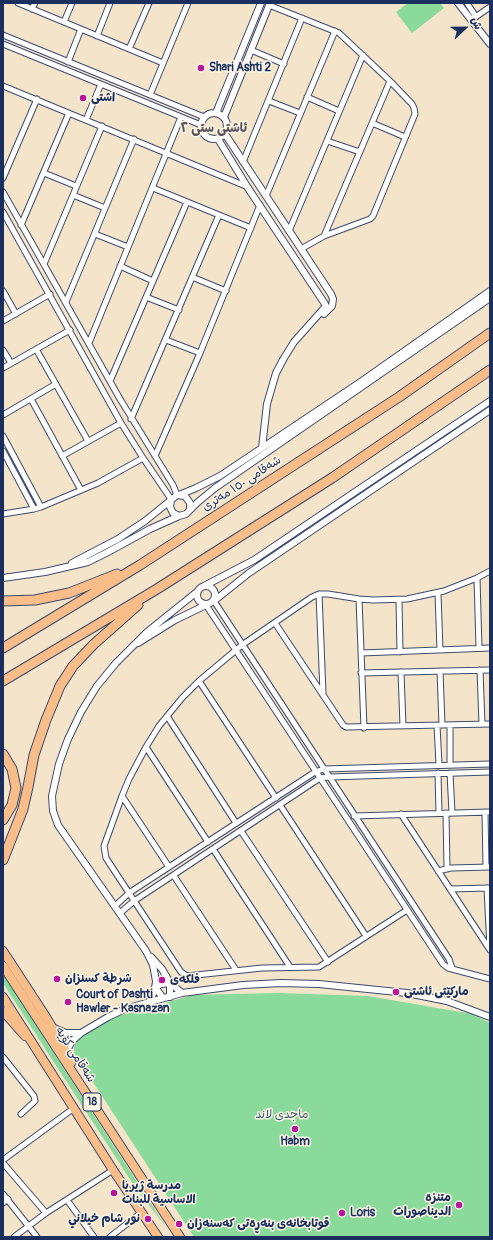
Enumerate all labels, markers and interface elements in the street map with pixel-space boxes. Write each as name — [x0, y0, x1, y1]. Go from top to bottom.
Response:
north arrow — [445, 8, 485, 48]
text: ش — [468, 15, 485, 31]
place label: Shari Ashti 2 — [209, 61, 271, 75]
marker: Shari Ashti 2 — [196, 63, 206, 73]
place label: اشتی — [91, 91, 115, 105]
marker: اشتی — [78, 93, 88, 103]
district label: ئاشتی ستی ٢ — [181, 121, 247, 137]
street label: شەقامی ١٥٠ مەتری — [200, 453, 284, 515]
place label: شرطة كسنزان — [65, 972, 132, 986]
place label: فلکەی — [170, 973, 200, 987]
marker: شرطة كسنزان — [52, 974, 62, 984]
marker: فلکەی — [157, 975, 167, 985]
place label: مارکێتی ئاشتی — [404, 985, 469, 999]
marker: مارکێتی ئاشتی — [391, 987, 401, 997]
place label: Court of Dashti Hawler - Kasnazan — [76, 988, 169, 1016]
marker: Court of Dashti Hawler - Kasnazan — [63, 997, 73, 1007]
street label: شەقامی کۆیە — [52, 1025, 98, 1085]
road number: 18 — [83, 1093, 101, 1111]
park label: ماجدی لاند — [255, 1108, 309, 1122]
marker: Habm — [290, 1124, 300, 1134]
place label: Habm — [280, 1135, 310, 1149]
place label: مدرسة ژيريا الاساسية للبنات — [122, 1179, 196, 1207]
marker: مدرسة ژيريا الاساسية للبنات — [109, 1188, 119, 1198]
place label: متنزه الديناصورات — [393, 1191, 451, 1219]
marker: متنزه الديناصورات — [454, 1200, 464, 1210]
place label: Loris — [350, 1206, 375, 1220]
marker: Loris — [337, 1208, 347, 1218]
place label: نور شام خيلاني — [68, 1212, 140, 1226]
marker: نور شام خيلاني — [143, 1214, 153, 1224]
place label: قوتابخانەی بنەڕەتی کەسنەزان — [187, 1217, 329, 1231]
marker: قوتابخانەی بنەڕەتی کەسنەزان — [174, 1219, 184, 1229]

